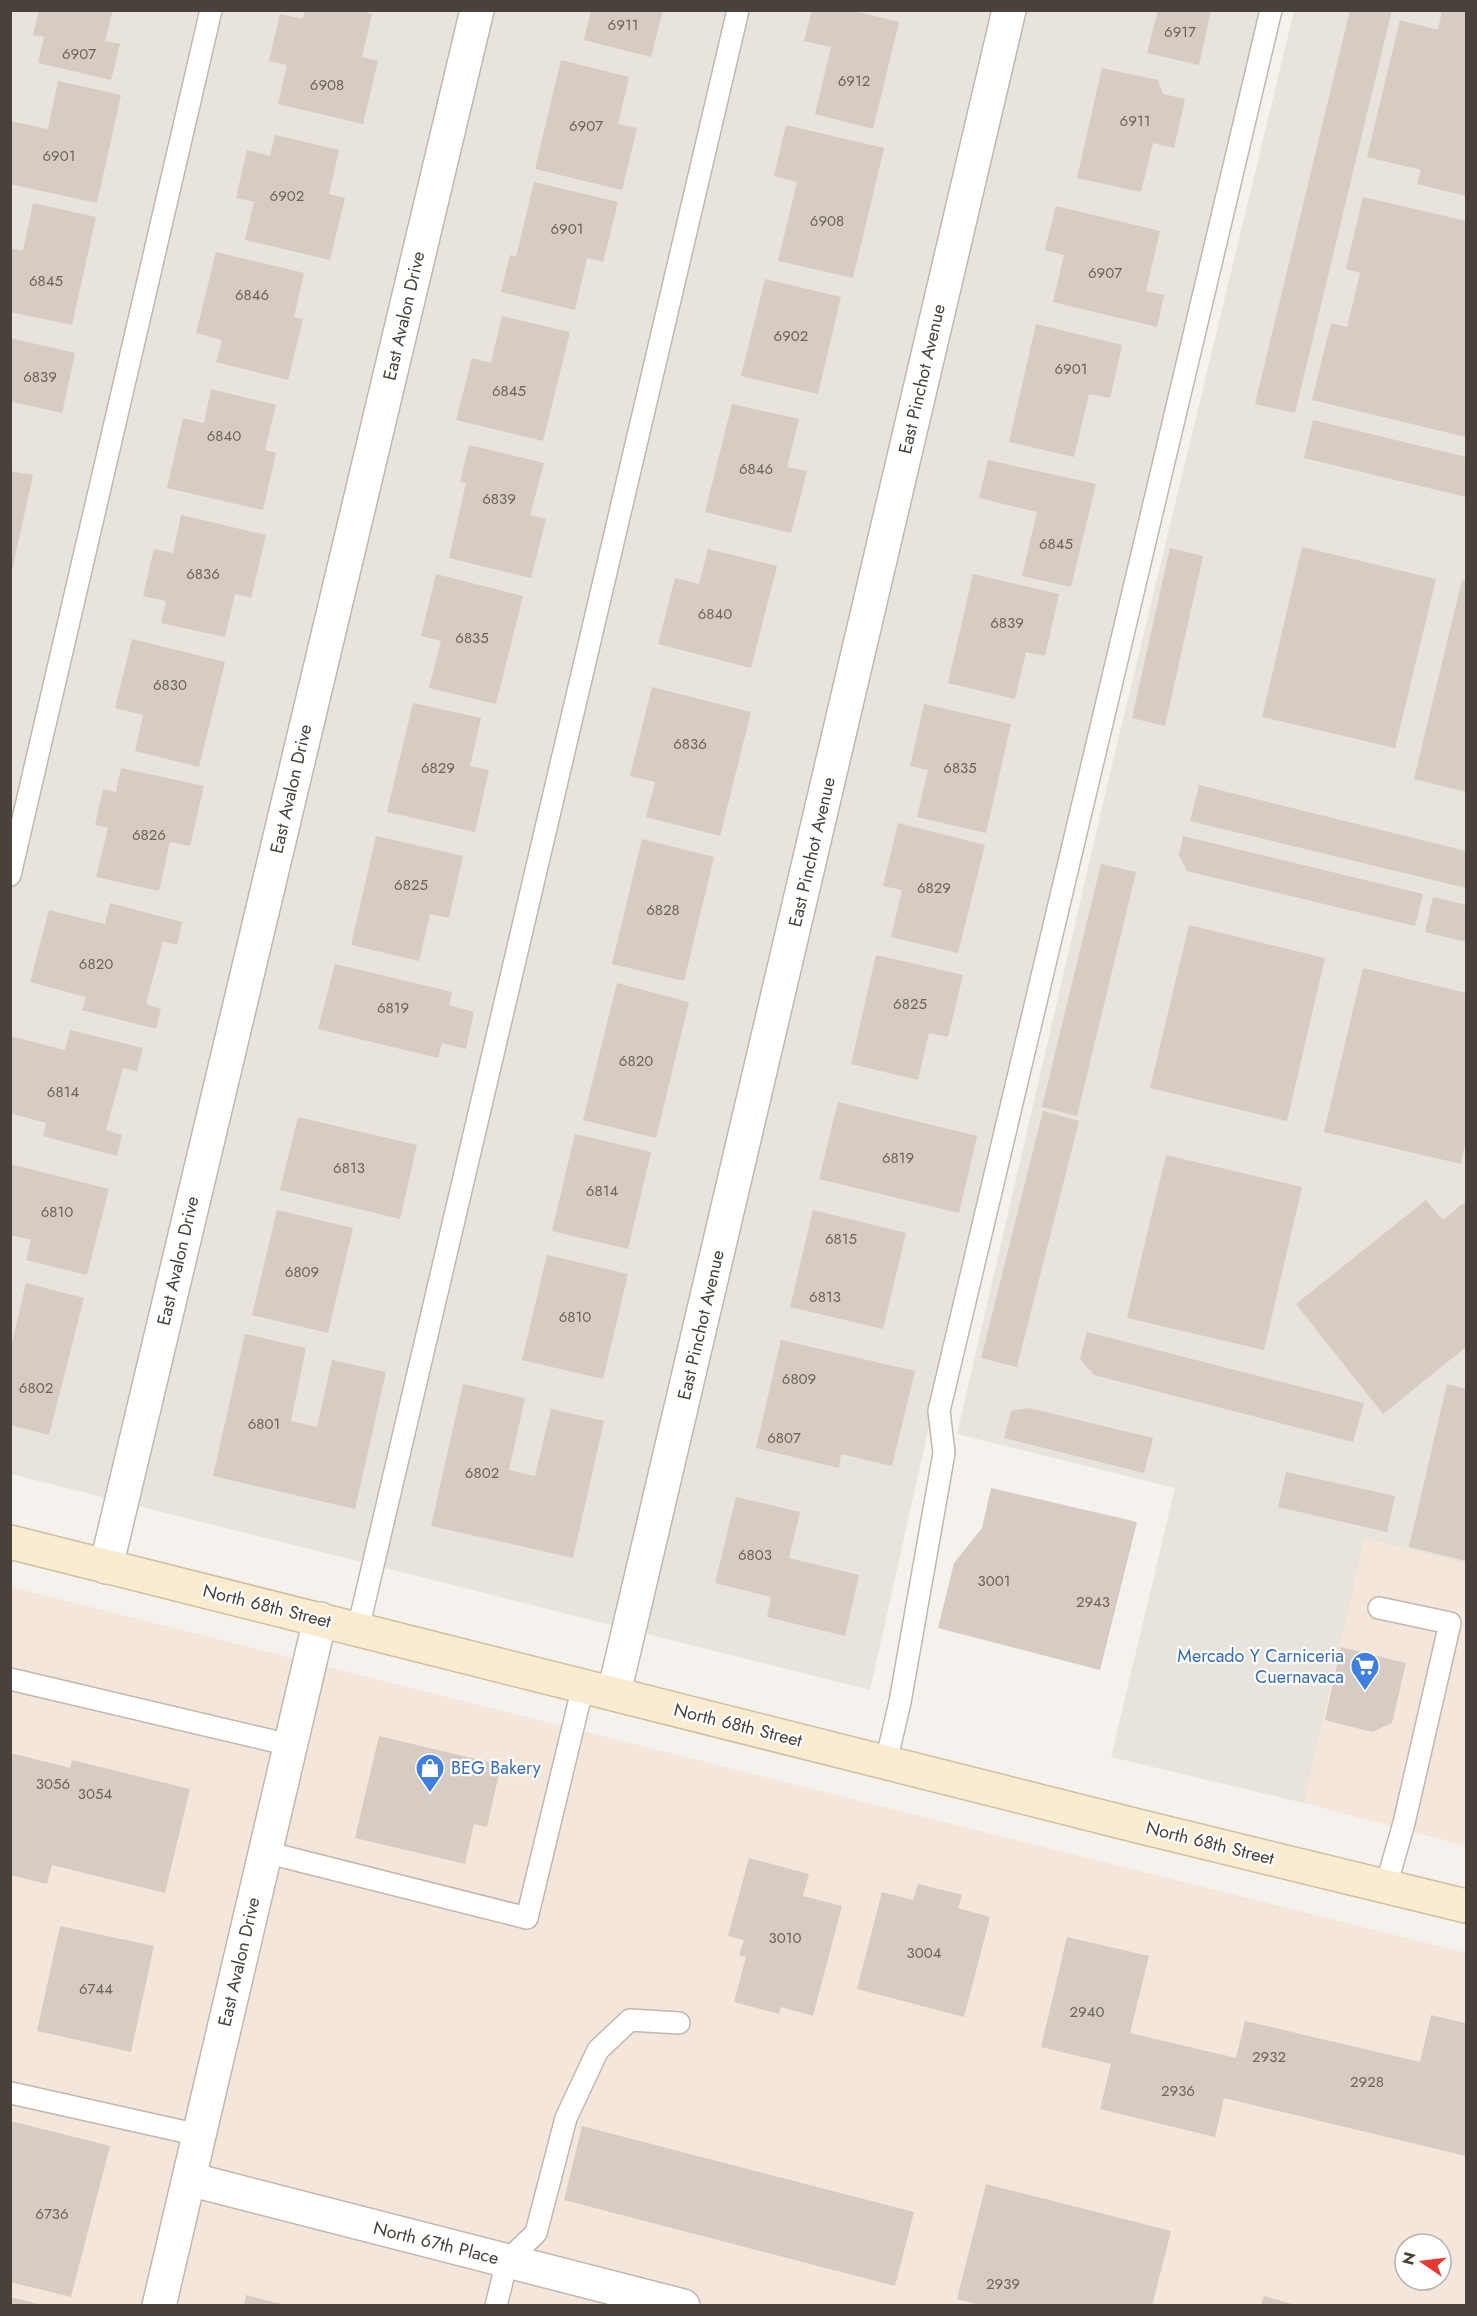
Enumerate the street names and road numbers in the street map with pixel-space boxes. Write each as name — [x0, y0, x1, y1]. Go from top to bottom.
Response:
street label: East Avalon Drive — [376, 249, 432, 383]
street label: East Pinchot Avenue — [892, 301, 952, 457]
street label: East Avalon Drive — [263, 722, 319, 856]
street label: East Pinchot Avenue — [782, 774, 842, 930]
street label: East Avalon Drive — [150, 1194, 206, 1328]
street label: East Pinchot Avenue — [671, 1247, 731, 1403]
street label: North 68th Street — [200, 1577, 335, 1635]
street label: North 68th Street — [671, 1696, 806, 1754]
street label: North 68th Street — [1143, 1814, 1278, 1872]
street label: East Avalon Drive — [211, 1895, 267, 2029]
street label: North 67th Place — [370, 2215, 502, 2271]

